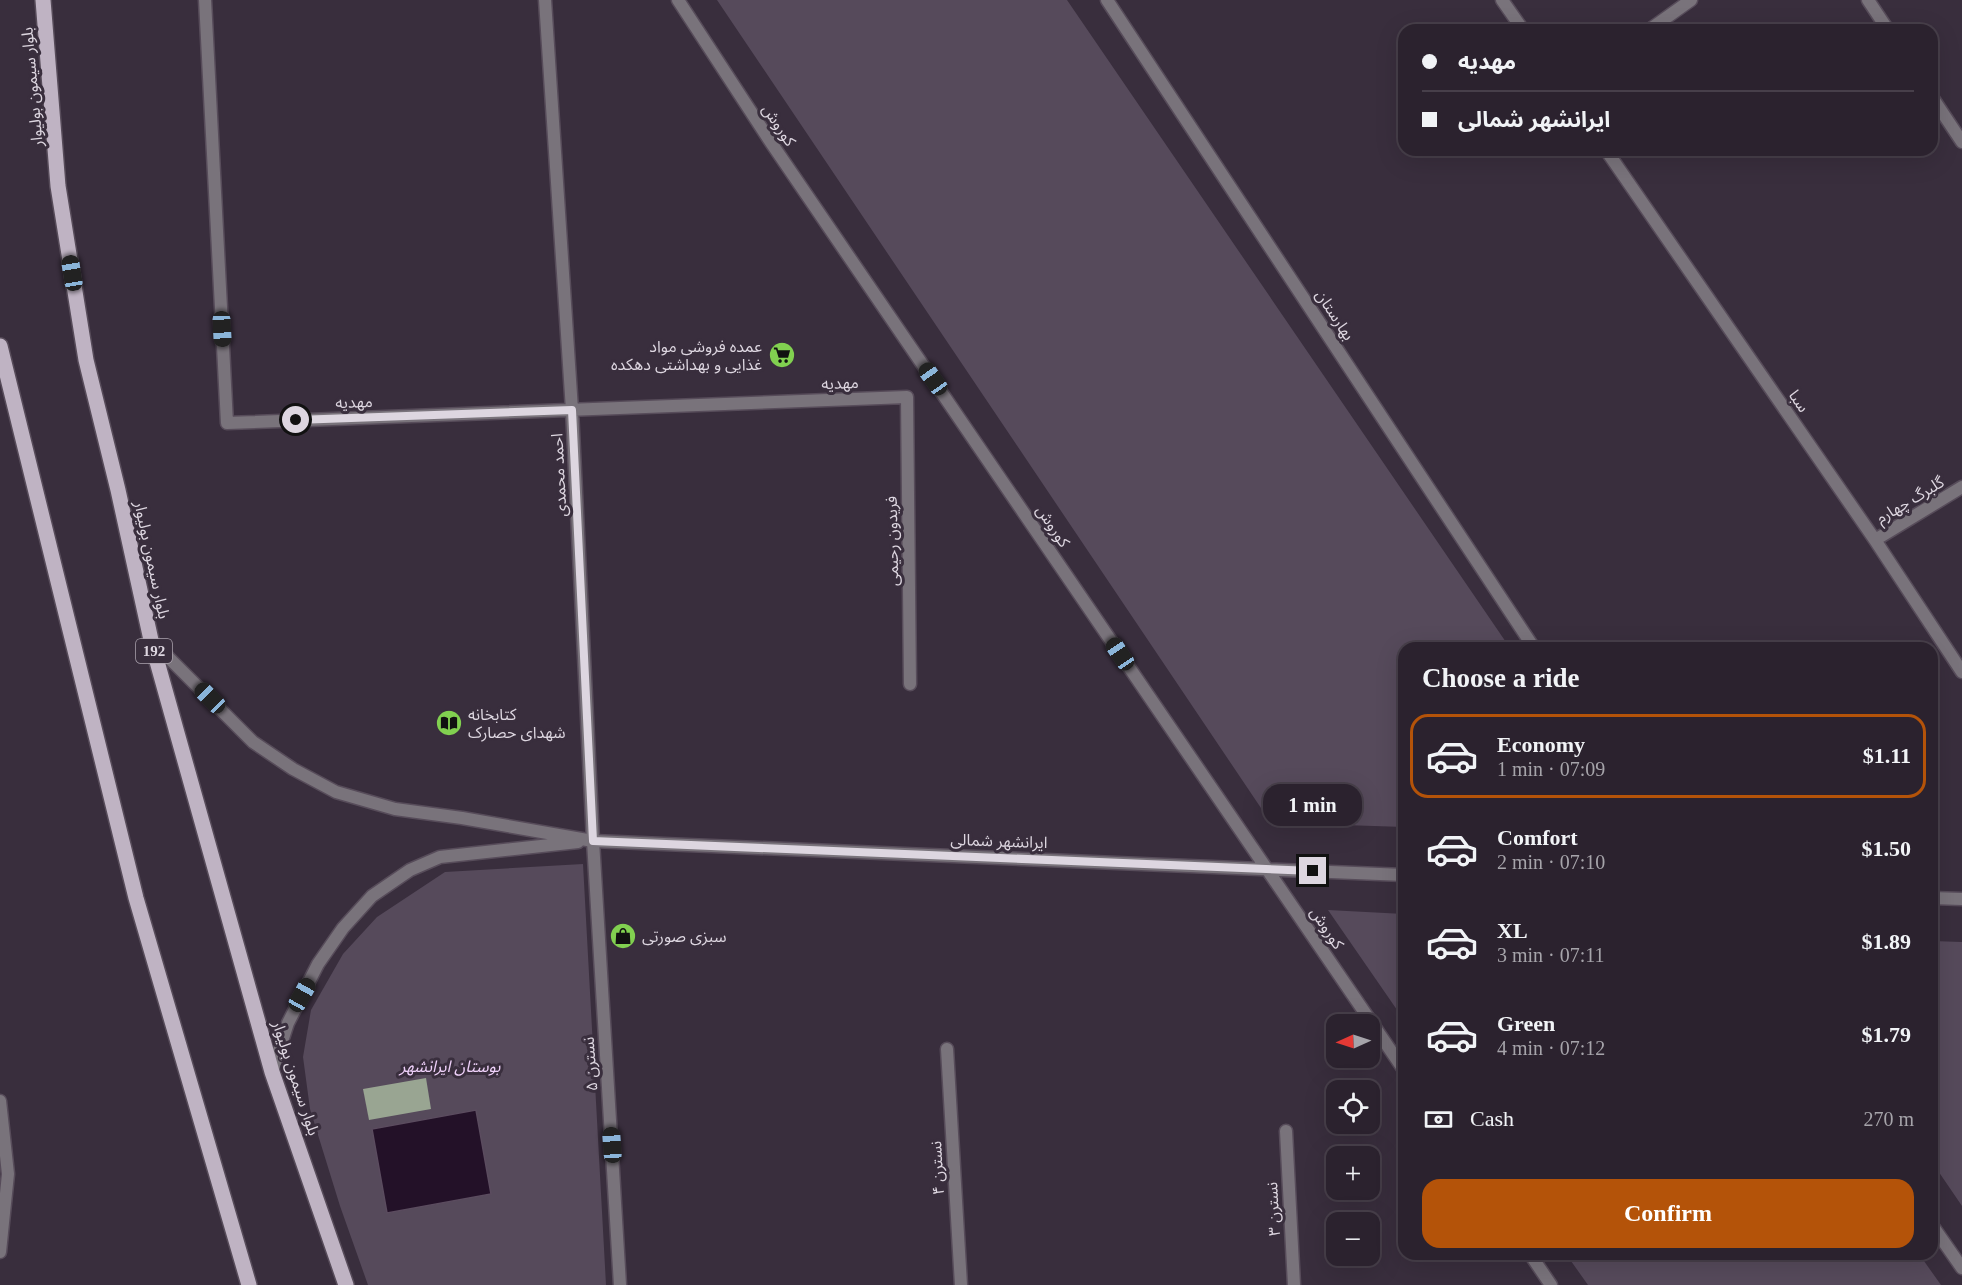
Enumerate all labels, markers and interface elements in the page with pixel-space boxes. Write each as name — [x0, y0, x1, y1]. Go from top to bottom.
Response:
street label: بلوار سیمون بولیوار — [18, 26, 47, 148]
text: مهدیه — [1458, 49, 1516, 74]
street label: کوروش — [758, 101, 799, 150]
text: ایرانشهر شمالی — [1458, 107, 1610, 132]
car — [60, 254, 84, 292]
street label: بهارستان — [1312, 287, 1358, 344]
car — [212, 311, 232, 347]
place label: عمده فروشی مواد غذایی و بهداشتی دهکده — [611, 338, 762, 374]
supermarket icon: عمده فروشی مواد غذایی و بهداشتی دهکده — [767, 340, 797, 370]
car — [915, 359, 951, 399]
street label: مهدیه — [821, 374, 859, 393]
street label: سبا — [1785, 387, 1812, 415]
street label: مهدیه — [335, 393, 373, 412]
route start — [282, 406, 309, 433]
street label: احمد محمدی — [548, 433, 571, 517]
street label: گلبرگ چهارم — [1873, 473, 1949, 530]
street label: فریدون رحیمی — [883, 496, 902, 586]
street label: بلوار سیمون بولیوار — [130, 499, 173, 621]
street label: کوروش — [1032, 502, 1073, 551]
car — [1102, 634, 1138, 674]
road number: 192 — [136, 639, 172, 663]
text: Choose a ride — [1422, 663, 1580, 693]
car — [191, 679, 229, 717]
place label: کتابخانه شهدای حصارک — [468, 706, 566, 742]
library icon: کتابخانه شهدای حصارک — [434, 708, 464, 738]
icon: car — [1425, 729, 1479, 783]
text: Economy — [1497, 732, 1585, 757]
text: $1.11 — [1863, 743, 1911, 768]
text: 1 min · 07:09 — [1497, 758, 1605, 780]
callout: 1 min — [1264, 784, 1362, 826]
text: 1 min — [1288, 794, 1337, 816]
icon: car — [1425, 822, 1479, 876]
text: Comfort — [1497, 825, 1578, 850]
street label: ایرانشهر شمالی — [950, 831, 1048, 852]
text: $1.50 — [1862, 836, 1911, 861]
text: 2 min · 07:10 — [1497, 851, 1605, 873]
route end — [1299, 857, 1326, 884]
street label: کوروش — [1306, 904, 1347, 953]
icon: car — [1425, 915, 1479, 969]
text: XL — [1497, 918, 1528, 943]
shop icon: سبزی صورتی — [608, 921, 638, 951]
place label: سبزی صورتی — [642, 928, 726, 946]
text: $1.89 — [1862, 929, 1911, 954]
text: 3 min · 07:11 — [1497, 944, 1605, 966]
car — [285, 975, 319, 1015]
icon: car — [1425, 1008, 1479, 1062]
text: Green — [1497, 1011, 1555, 1036]
north arrow — [1326, 1014, 1380, 1068]
map controls — [1326, 1014, 1380, 1266]
street label: بلوار سیمون بولیوار — [268, 1017, 323, 1138]
text: $1.79 — [1862, 1022, 1911, 1047]
street label: نسترن ۵ — [580, 1036, 601, 1092]
text: 4 min · 07:12 — [1497, 1037, 1605, 1059]
park label: بوستان ایرانشهر — [398, 1058, 501, 1076]
button: locate — [1326, 1080, 1380, 1134]
icon: cash — [1422, 1103, 1455, 1136]
text: Cash — [1470, 1106, 1514, 1131]
text: 270 m — [1863, 1108, 1914, 1130]
car — [602, 1126, 622, 1164]
street label: نسترن ۴ — [927, 1140, 948, 1196]
button: + — [1326, 1146, 1380, 1200]
button: Confirm — [1422, 1179, 1914, 1248]
street label: نسترن ۳ — [1263, 1181, 1284, 1237]
button: − — [1326, 1212, 1380, 1266]

